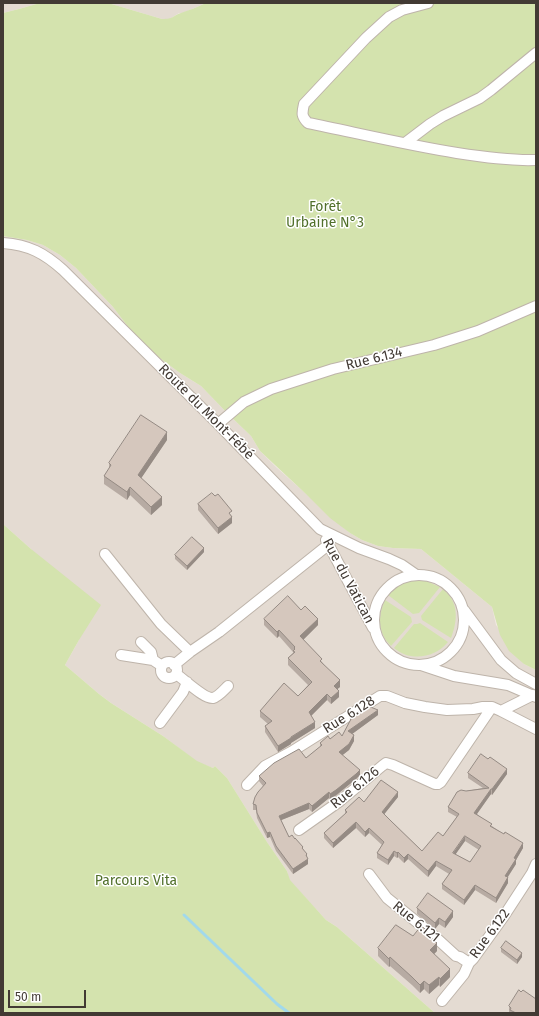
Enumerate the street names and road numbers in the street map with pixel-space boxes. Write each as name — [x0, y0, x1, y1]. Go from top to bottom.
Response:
street label: Rue 6.134 — [344, 344, 404, 374]
street label: Route du Mont-Fébé — [155, 361, 257, 463]
street label: Rue du Vatican — [318, 535, 378, 627]
street label: Rue 6.128 — [320, 692, 378, 738]
street label: Rue 6.126 — [327, 763, 383, 813]
street label: Rue 6.121 — [389, 898, 443, 946]
street label: Rue 6.122 — [466, 906, 514, 962]

